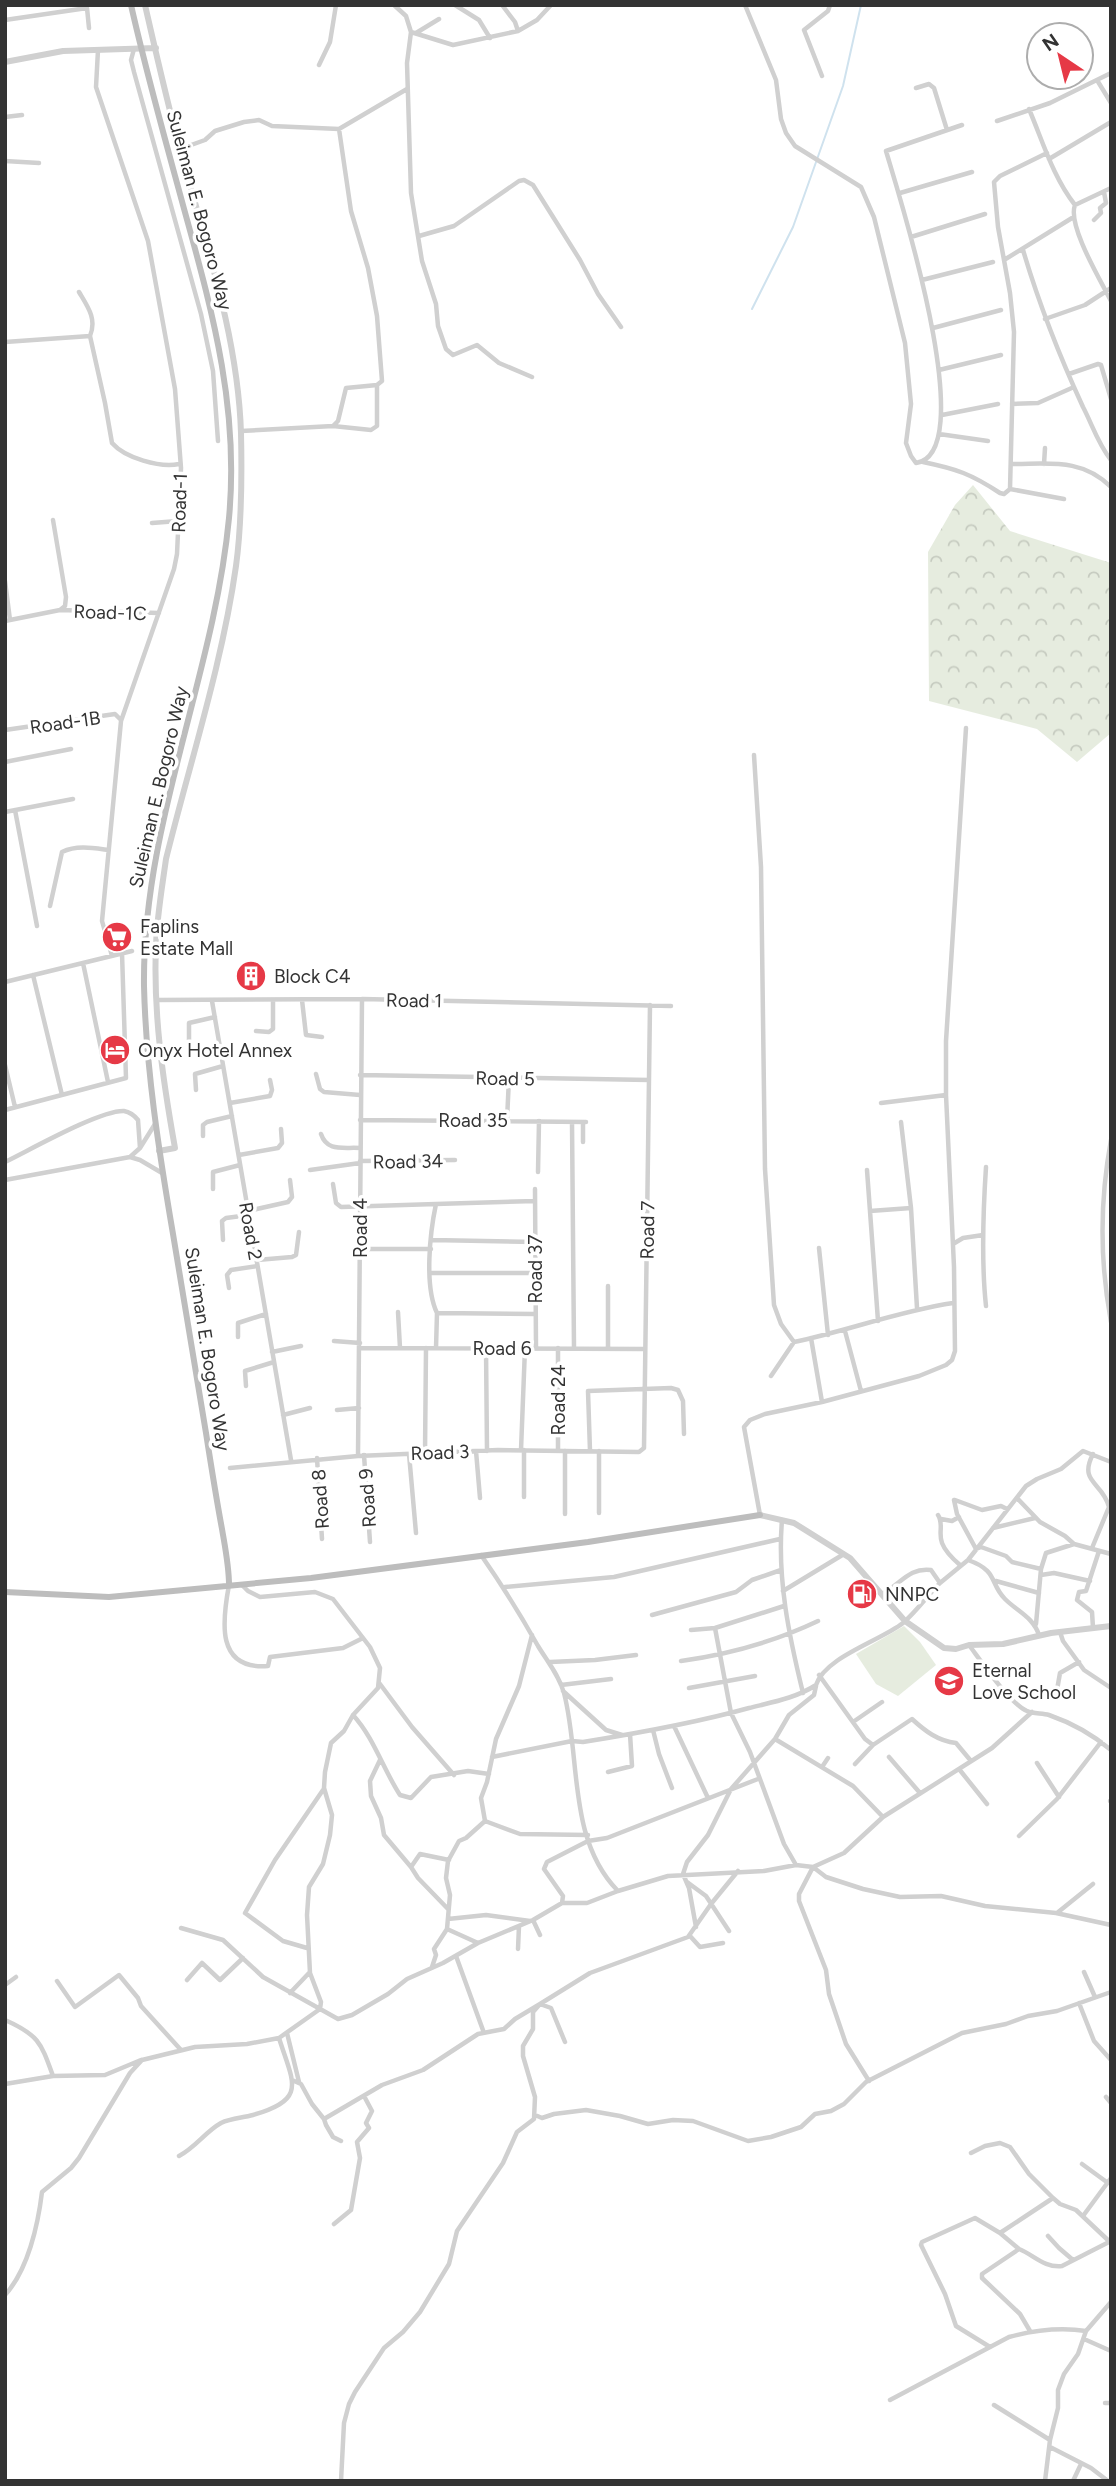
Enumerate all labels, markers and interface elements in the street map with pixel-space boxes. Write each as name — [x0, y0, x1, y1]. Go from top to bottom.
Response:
north arrow — [1025, 21, 1095, 91]
text: N — [1038, 29, 1063, 56]
street label: Suleiman E. Bogoro Way — [162, 108, 237, 313]
street label: Road-1 — [167, 473, 192, 533]
street label: Road-1C — [73, 600, 147, 625]
street label: Suleiman E. Bogoro Way — [124, 684, 193, 890]
street label: Road-1B — [28, 706, 102, 739]
place label: Faplins Estate Mall — [140, 915, 233, 960]
supermarket icon: Faplins Estate Mall — [100, 920, 134, 954]
building icon: Block C4 — [234, 959, 268, 993]
place label: Block C4 — [274, 965, 351, 988]
street label: Road 1 — [386, 989, 442, 1012]
hotel icon: Onyx Hotel Annex — [98, 1033, 132, 1067]
place label: Onyx Hotel Annex — [138, 1039, 292, 1062]
street label: Road 5 — [475, 1066, 535, 1091]
street label: Road 35 — [438, 1109, 508, 1132]
street label: Road 34 — [373, 1149, 444, 1174]
street label: Road 4 — [349, 1198, 372, 1258]
street label: Road 2 — [234, 1200, 267, 1262]
street label: Road 7 — [635, 1200, 660, 1260]
street label: Road 37 — [524, 1235, 547, 1303]
street label: Suleiman E. Bogoro Way — [180, 1245, 235, 1453]
street label: Road 6 — [472, 1337, 532, 1360]
street label: Road 24 — [547, 1364, 570, 1435]
street label: Road 3 — [410, 1440, 470, 1465]
street label: Road 8 — [307, 1468, 334, 1530]
street label: Road 9 — [354, 1468, 381, 1528]
fuel station icon: NNPC — [845, 1577, 879, 1611]
place label: NNPC — [885, 1583, 939, 1606]
place label: Eternal Love School — [972, 1659, 1076, 1704]
school or university icon: Eternal Love School — [932, 1664, 966, 1698]

